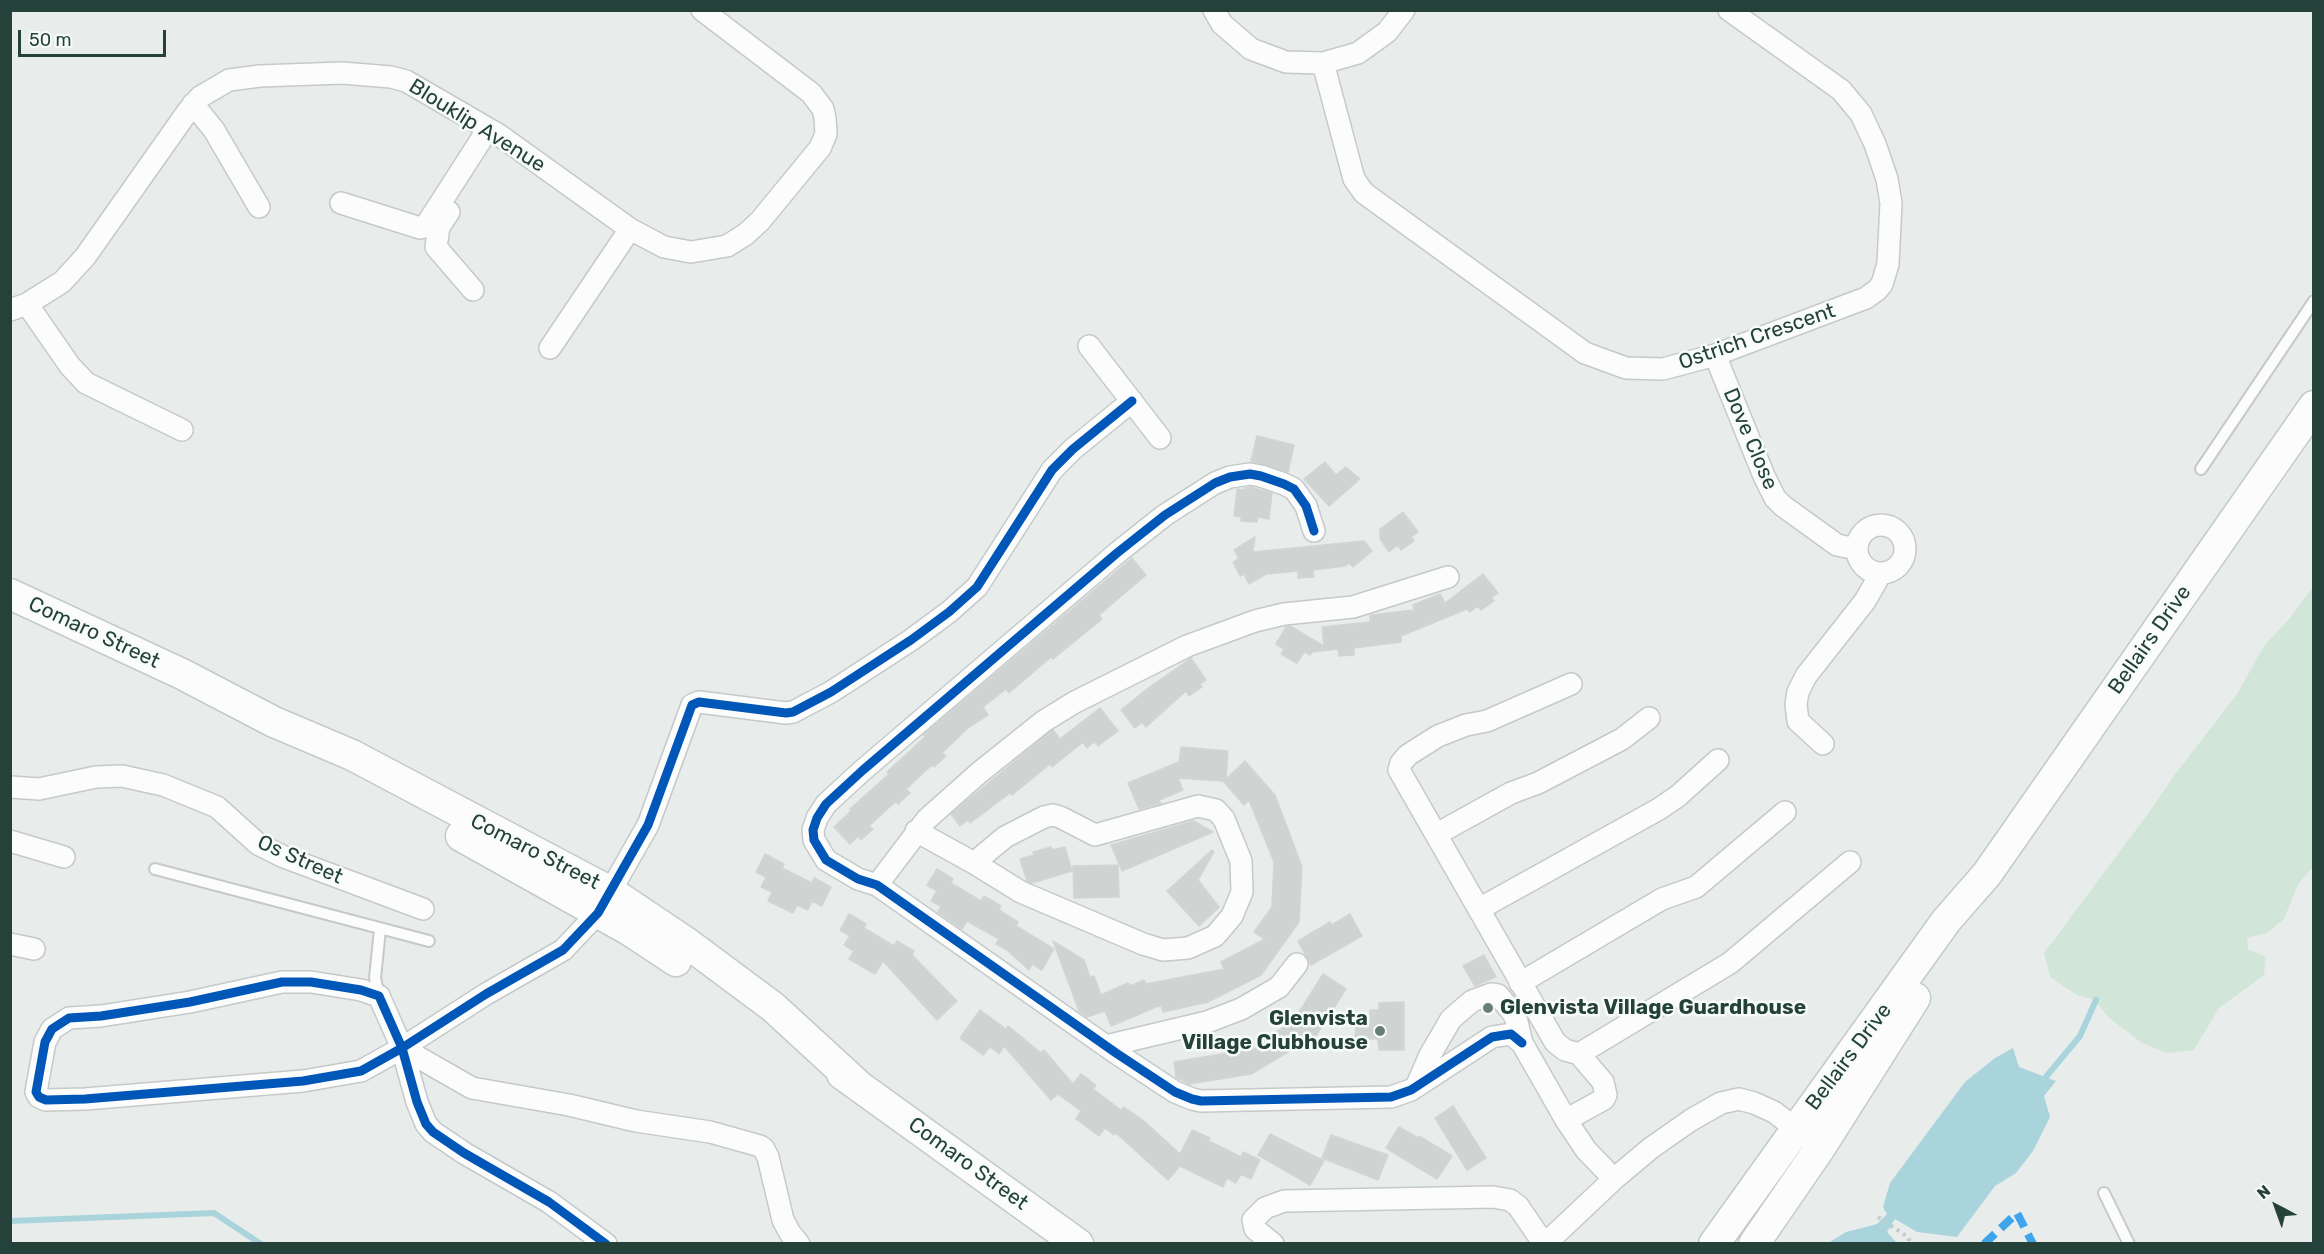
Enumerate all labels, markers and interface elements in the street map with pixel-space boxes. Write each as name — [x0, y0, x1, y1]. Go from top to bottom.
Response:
scale bar — [21, 18, 170, 56]
text: 50 m — [29, 29, 72, 51]
street label: Blouklip Avenue — [404, 74, 550, 178]
street label: Ostrich Crescent — [1675, 298, 1839, 376]
street label: Dove Close — [1717, 384, 1783, 494]
street label: Bellairs Drive — [2103, 581, 2197, 699]
street label: Comaro Street — [24, 592, 164, 674]
street label: Comaro Street — [466, 809, 604, 895]
street label: Os Street — [253, 830, 347, 890]
place label: Glenvista Village Guardhouse — [1500, 995, 1806, 1021]
street label: Bellairs Drive — [1801, 999, 1897, 1115]
marker: Glenvista Village Guardhouse — [1481, 1001, 1495, 1015]
place label: Glenvista Village Clubhouse — [1182, 1006, 1368, 1056]
marker: Glenvista Village Clubhouse — [1373, 1024, 1387, 1038]
street label: Comaro Street — [903, 1112, 1033, 1216]
north arrow — [2246, 1176, 2306, 1236]
text: N — [2253, 1181, 2274, 1203]

